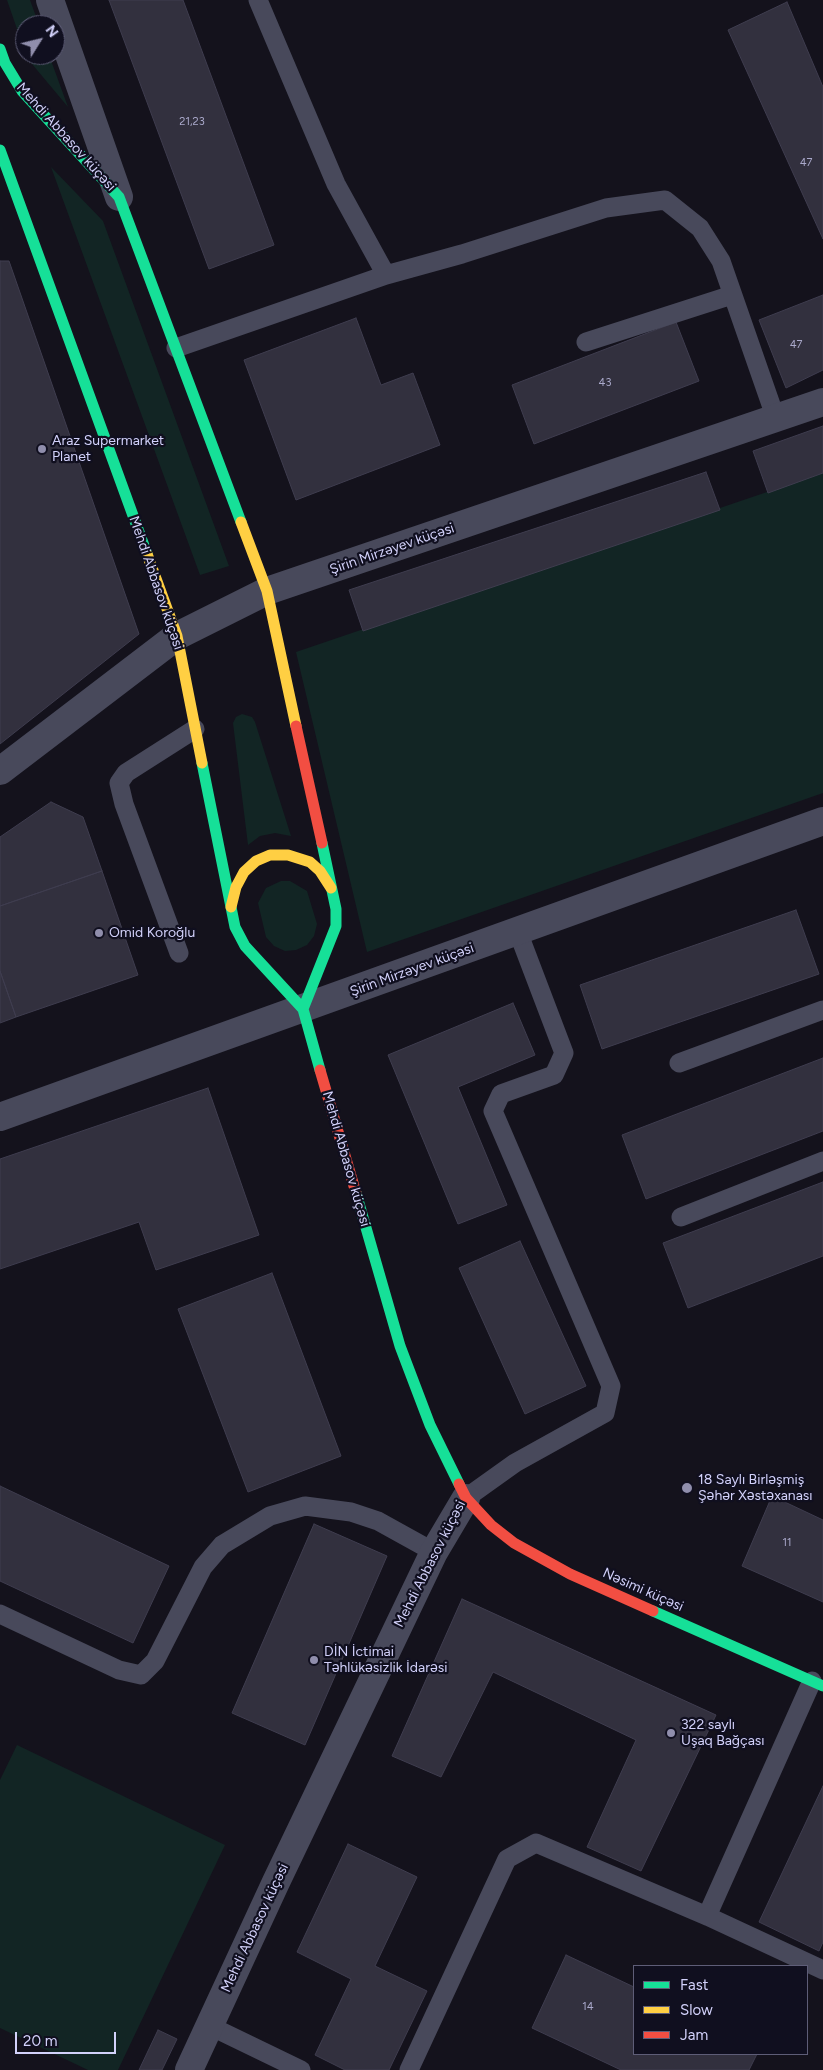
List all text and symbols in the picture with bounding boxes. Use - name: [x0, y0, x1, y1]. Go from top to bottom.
- north arrow: [15, 15, 65, 65]
- text: N: [42, 22, 62, 41]
- street label: Mehdi Abbasov küçəsi: [13, 79, 119, 195]
- house number: 21,23: [179, 115, 205, 129]
- house number: 47: [800, 156, 812, 170]
- house number: 47: [790, 338, 802, 352]
- house number: 43: [599, 376, 611, 390]
- place label: Araz Supermarket Planet: [52, 433, 164, 466]
- marker: Araz Supermarket Planet: [36, 443, 48, 455]
- street label: Mehdi Abbasov küçəsi: [125, 514, 187, 652]
- street label: Şirin Mirzəyev küçəsi: [327, 520, 457, 578]
- place label: Omid Koroğlu: [109, 925, 195, 941]
- marker: Omid Koroğlu: [93, 927, 105, 939]
- street label: Şirin Mirzəyev küçəsi: [348, 940, 476, 1000]
- street label: Mehdi Abbasov küçəsi: [319, 1089, 373, 1229]
- place label: 18 Saylı Birləşmiş Şəhər Xəstəxanası: [698, 1472, 813, 1504]
- marker: 18 Saylı Birləşmiş Şəhər Xəstəxanası: [680, 1481, 694, 1495]
- street label: Mehdi Abbasov küçəsi: [391, 1498, 469, 1630]
- house number: 11: [782, 1536, 792, 1550]
- street label: Nəsimi küçəsi: [600, 1565, 686, 1615]
- place label: DİN İctimai Təhlükəsizlik İdarəsi: [324, 1644, 447, 1676]
- marker: DİN İctimai Təhlükəsizlik İdarəsi: [308, 1654, 320, 1666]
- place label: 322 saylı Uşaq Bağçası: [681, 1717, 765, 1750]
- marker: 322 saylı Uşaq Bağçası: [665, 1727, 677, 1739]
- street label: Mehdi Abbasov küçəsi: [218, 1861, 292, 1995]
- legend: [633, 1965, 808, 2055]
- text: Fast: [680, 1976, 708, 1994]
- house number: 14: [582, 2000, 594, 2014]
- text: Slow: [680, 2001, 713, 2019]
- scale bar: [18, 2022, 119, 2054]
- text: Jam: [680, 2026, 708, 2044]
- text: 20 m: [23, 2032, 57, 2050]

